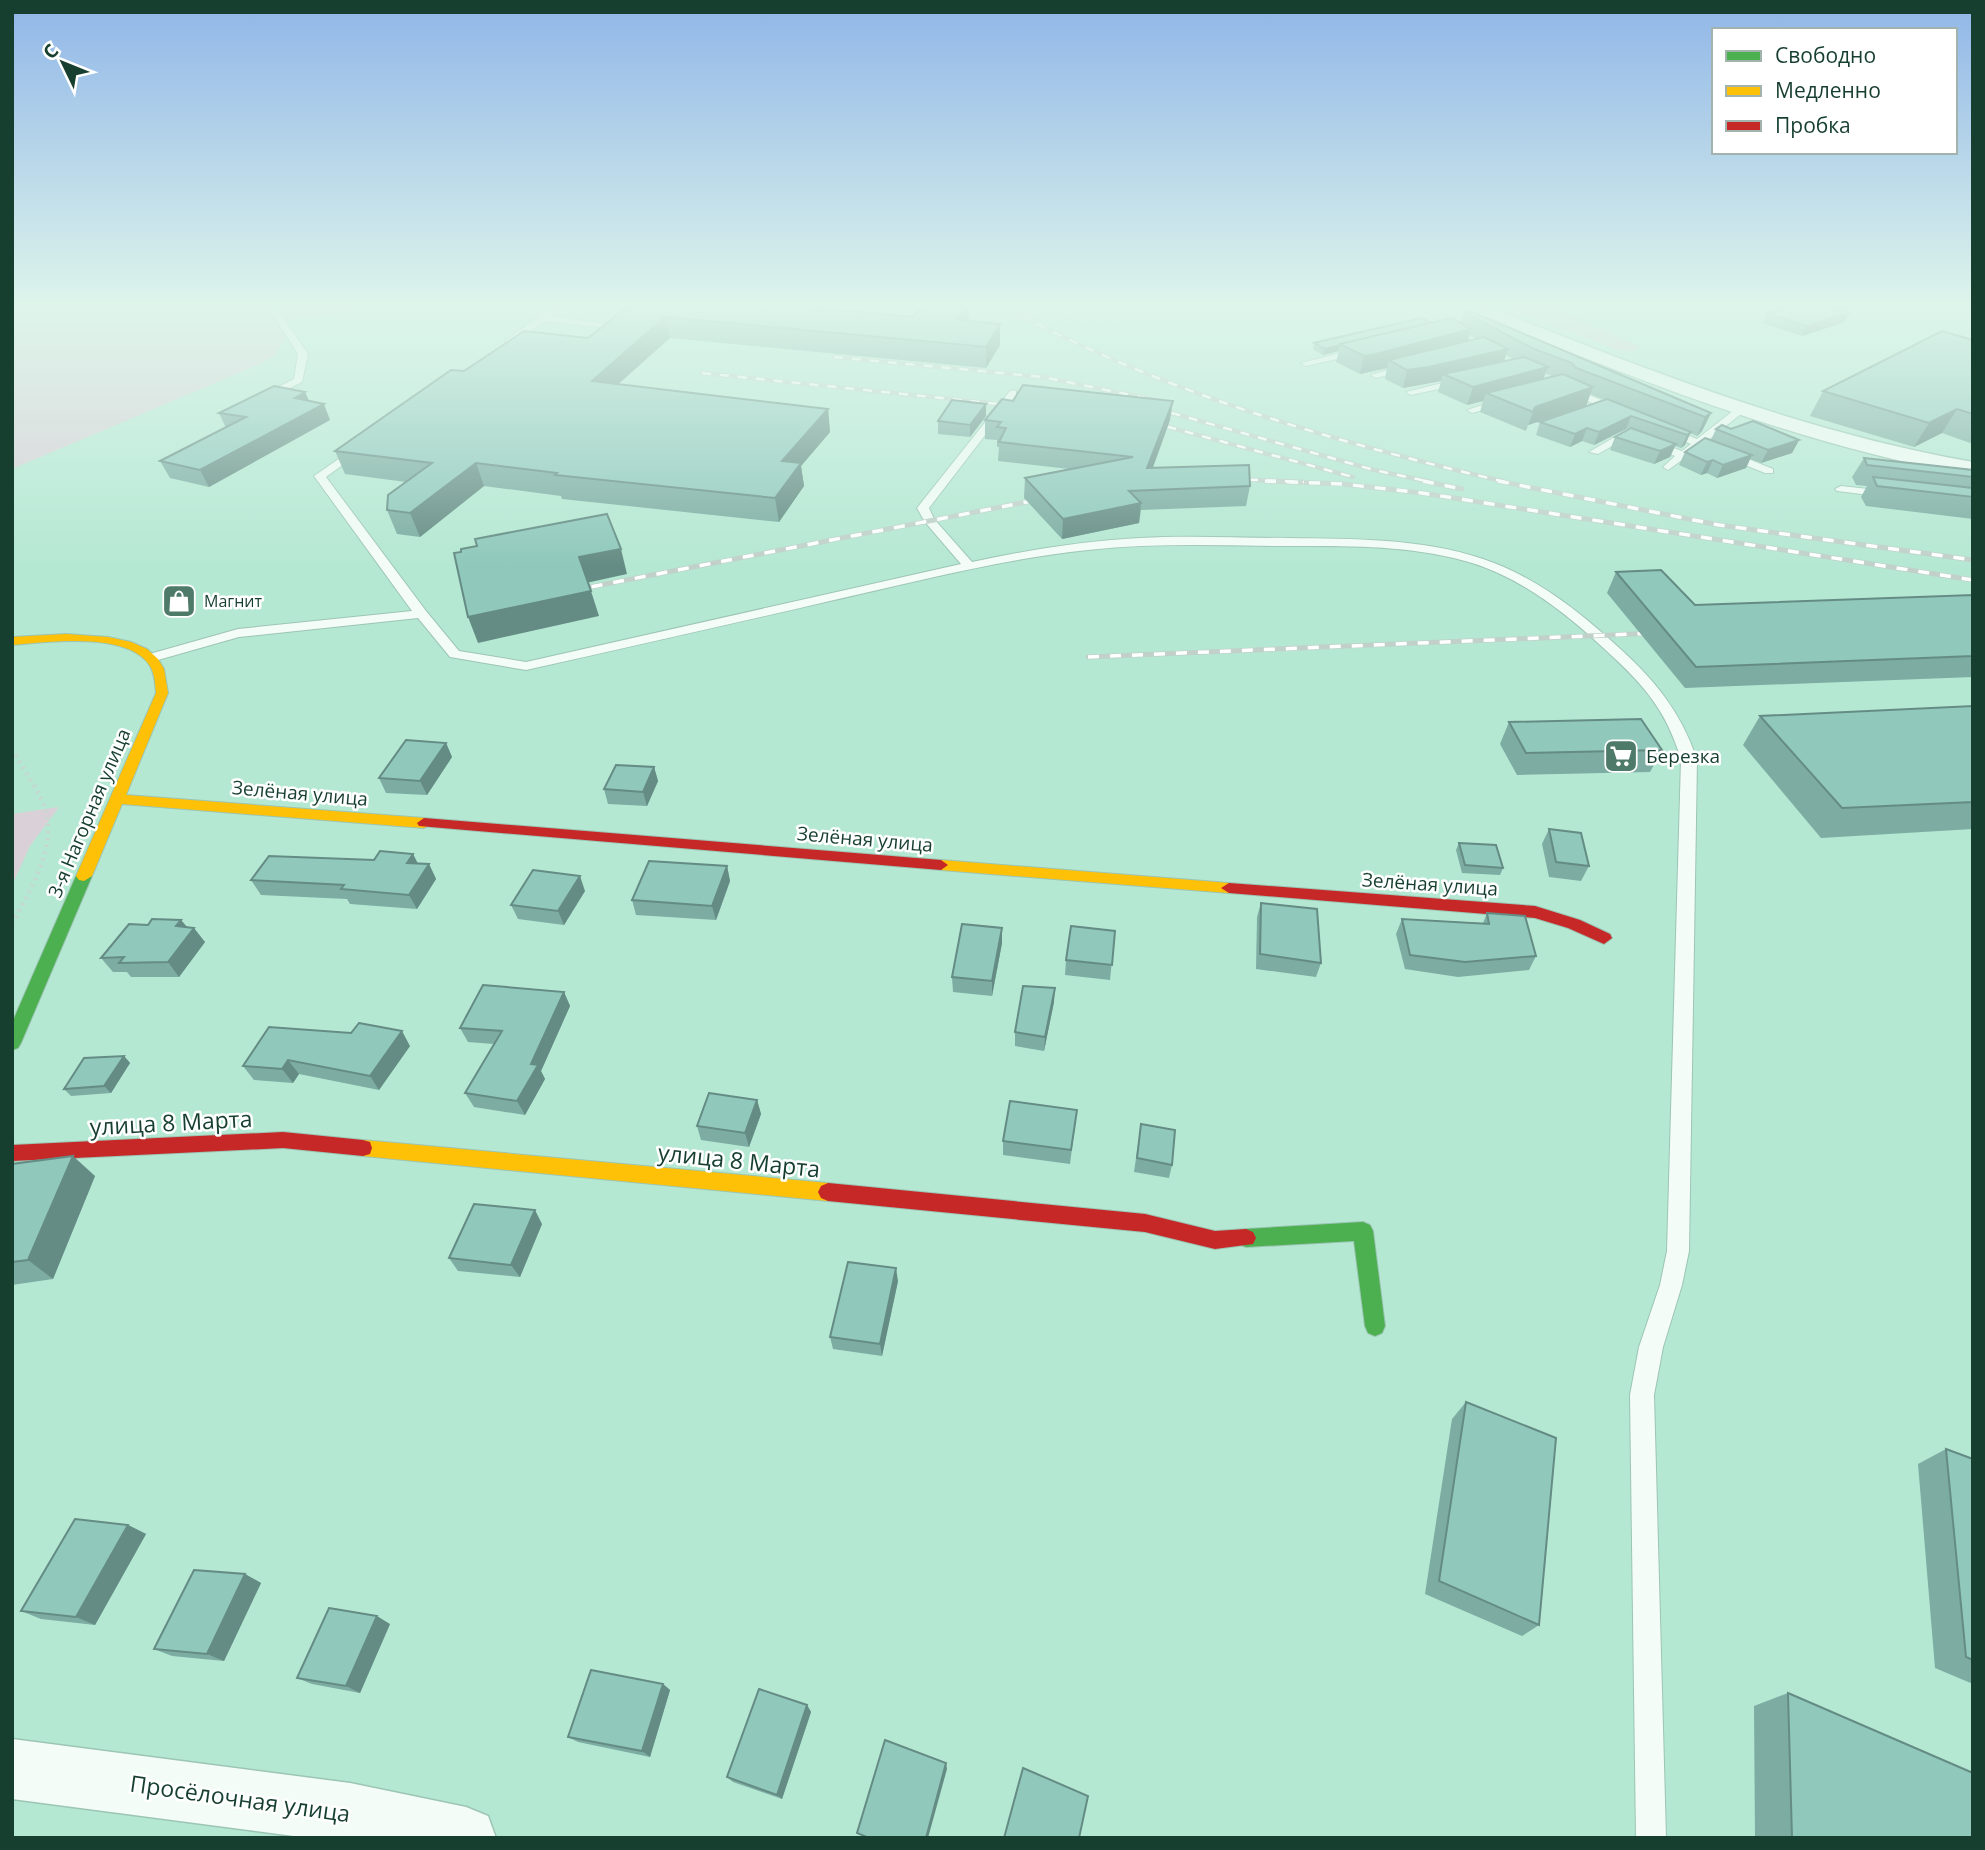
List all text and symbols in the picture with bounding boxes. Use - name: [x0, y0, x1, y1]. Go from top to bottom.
- north arrow: [28, 28, 98, 98]
- legend: [1712, 28, 1957, 154]
- text: С: [37, 38, 64, 65]
- text: Свободно: [1775, 41, 1876, 69]
- text: Медленно: [1775, 76, 1881, 104]
- text: Пробка: [1775, 111, 1851, 139]
- shop icon: Магнит: [160, 582, 198, 620]
- place label: Магнит: [204, 590, 262, 612]
- street label: 3-я Нагорная улица: [42, 725, 136, 901]
- supermarket icon: Березка: [1602, 737, 1640, 775]
- place label: Березка: [1646, 743, 1720, 769]
- street label: Зелёная улица: [231, 774, 369, 812]
- street label: Зелёная улица: [796, 820, 934, 858]
- street label: Зелёная улица: [1361, 866, 1499, 902]
- street label: улица 8 Марта: [89, 1102, 253, 1142]
- street label: улица 8 Марта: [657, 1136, 822, 1184]
- street label: Просёлочная улица: [128, 1767, 352, 1829]

